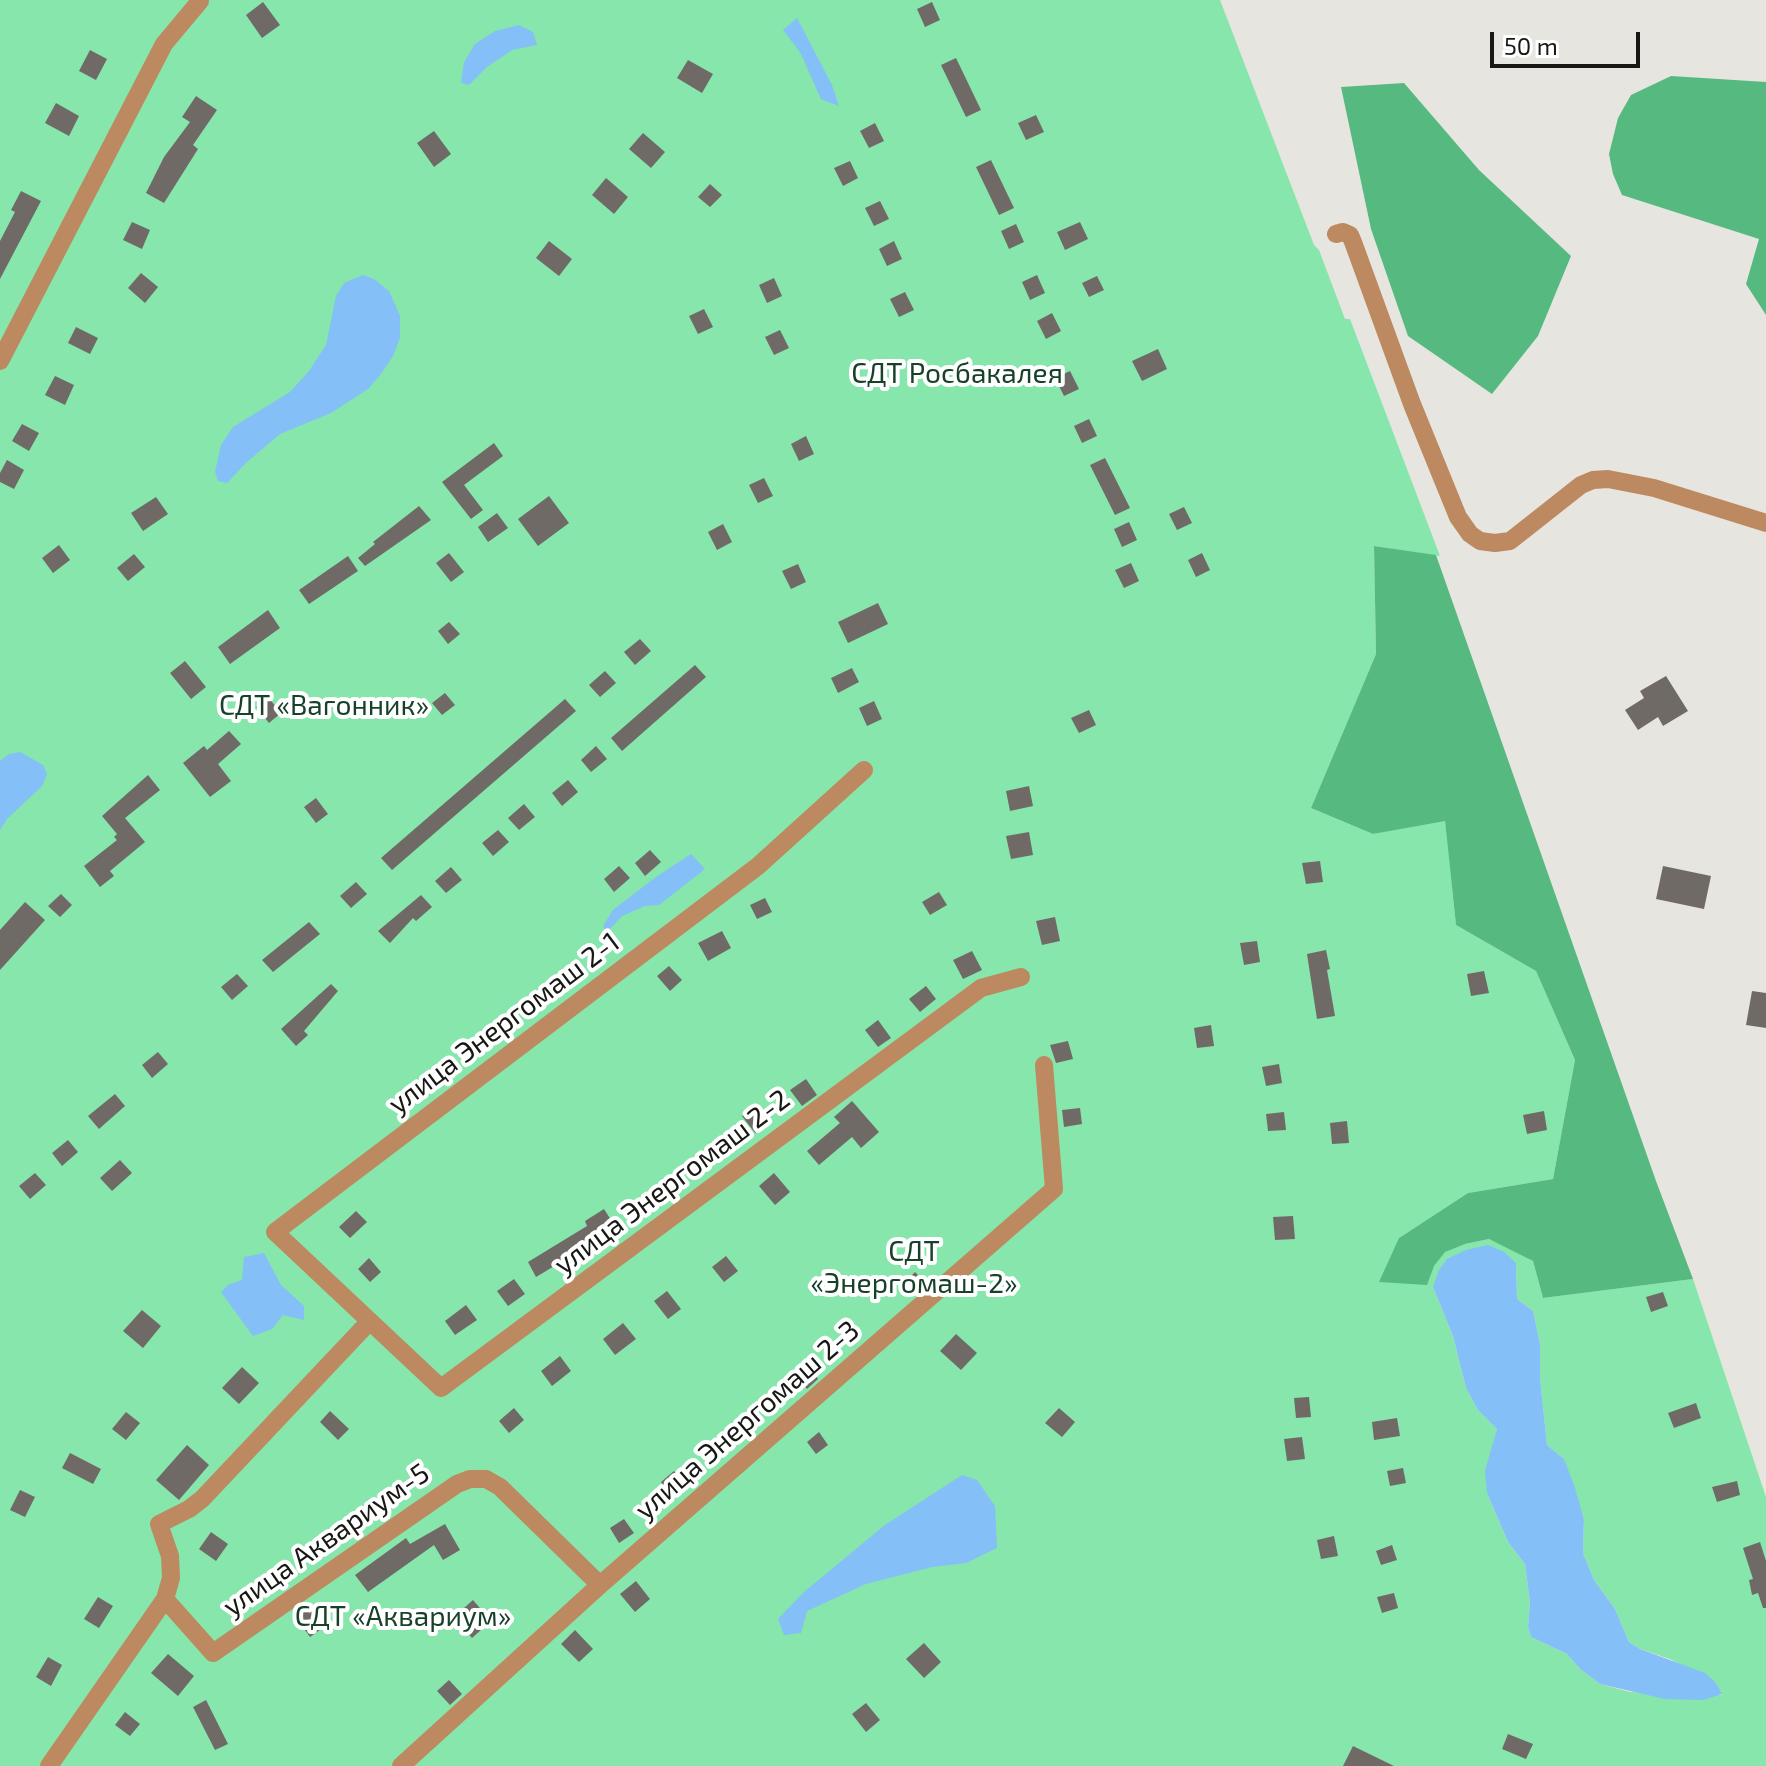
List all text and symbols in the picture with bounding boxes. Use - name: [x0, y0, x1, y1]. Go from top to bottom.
- scale bar: [1494, 16, 1644, 66]
- text: 50 m: [1504, 31, 1558, 60]
- park label: СДТ Росбакалея: [851, 357, 1063, 391]
- park label: СДТ «Вагонник»: [219, 689, 429, 723]
- street label: улица Энергомаш 2-1: [382, 925, 626, 1121]
- street label: улица Энергомаш 2-2: [548, 1082, 796, 1282]
- park label: СДТ «Энергомаш-2»: [810, 1235, 1018, 1301]
- street label: улица Энергомаш 2-3: [628, 1313, 866, 1527]
- street label: улица Аквариум-5: [216, 1456, 436, 1624]
- park label: СДТ «Аквариум»: [295, 1600, 511, 1634]

